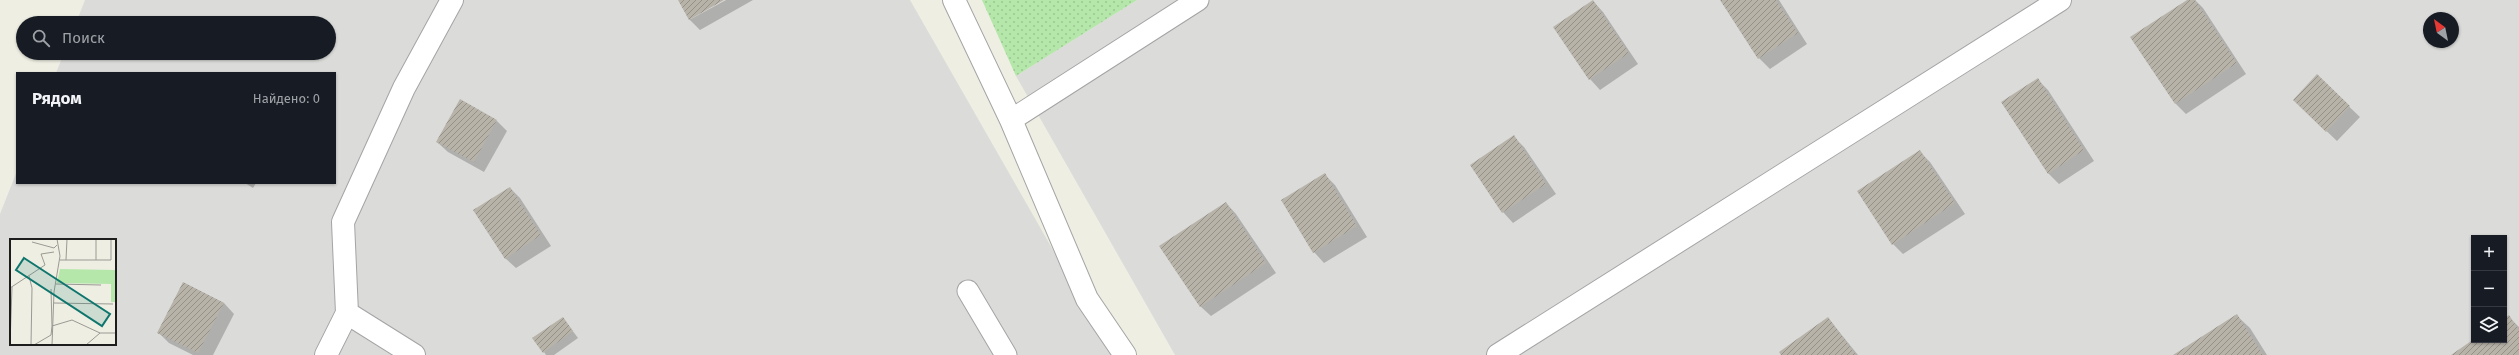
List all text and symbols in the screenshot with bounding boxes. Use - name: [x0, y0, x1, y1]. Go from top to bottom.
- north arrow: [2423, 12, 2459, 48]
- search box: [16, 16, 336, 60]
- icon: search: [30, 27, 52, 49]
- text: Поиск: [62, 29, 105, 47]
- text: Рядом: [32, 88, 82, 109]
- text: Найдено: 0: [253, 91, 320, 106]
- map controls: [2471, 235, 2507, 343]
- button: +: [2471, 235, 2507, 271]
- inset map: [10, 239, 116, 345]
- button: −: [2471, 271, 2507, 307]
- button: layers: [2471, 307, 2507, 343]

